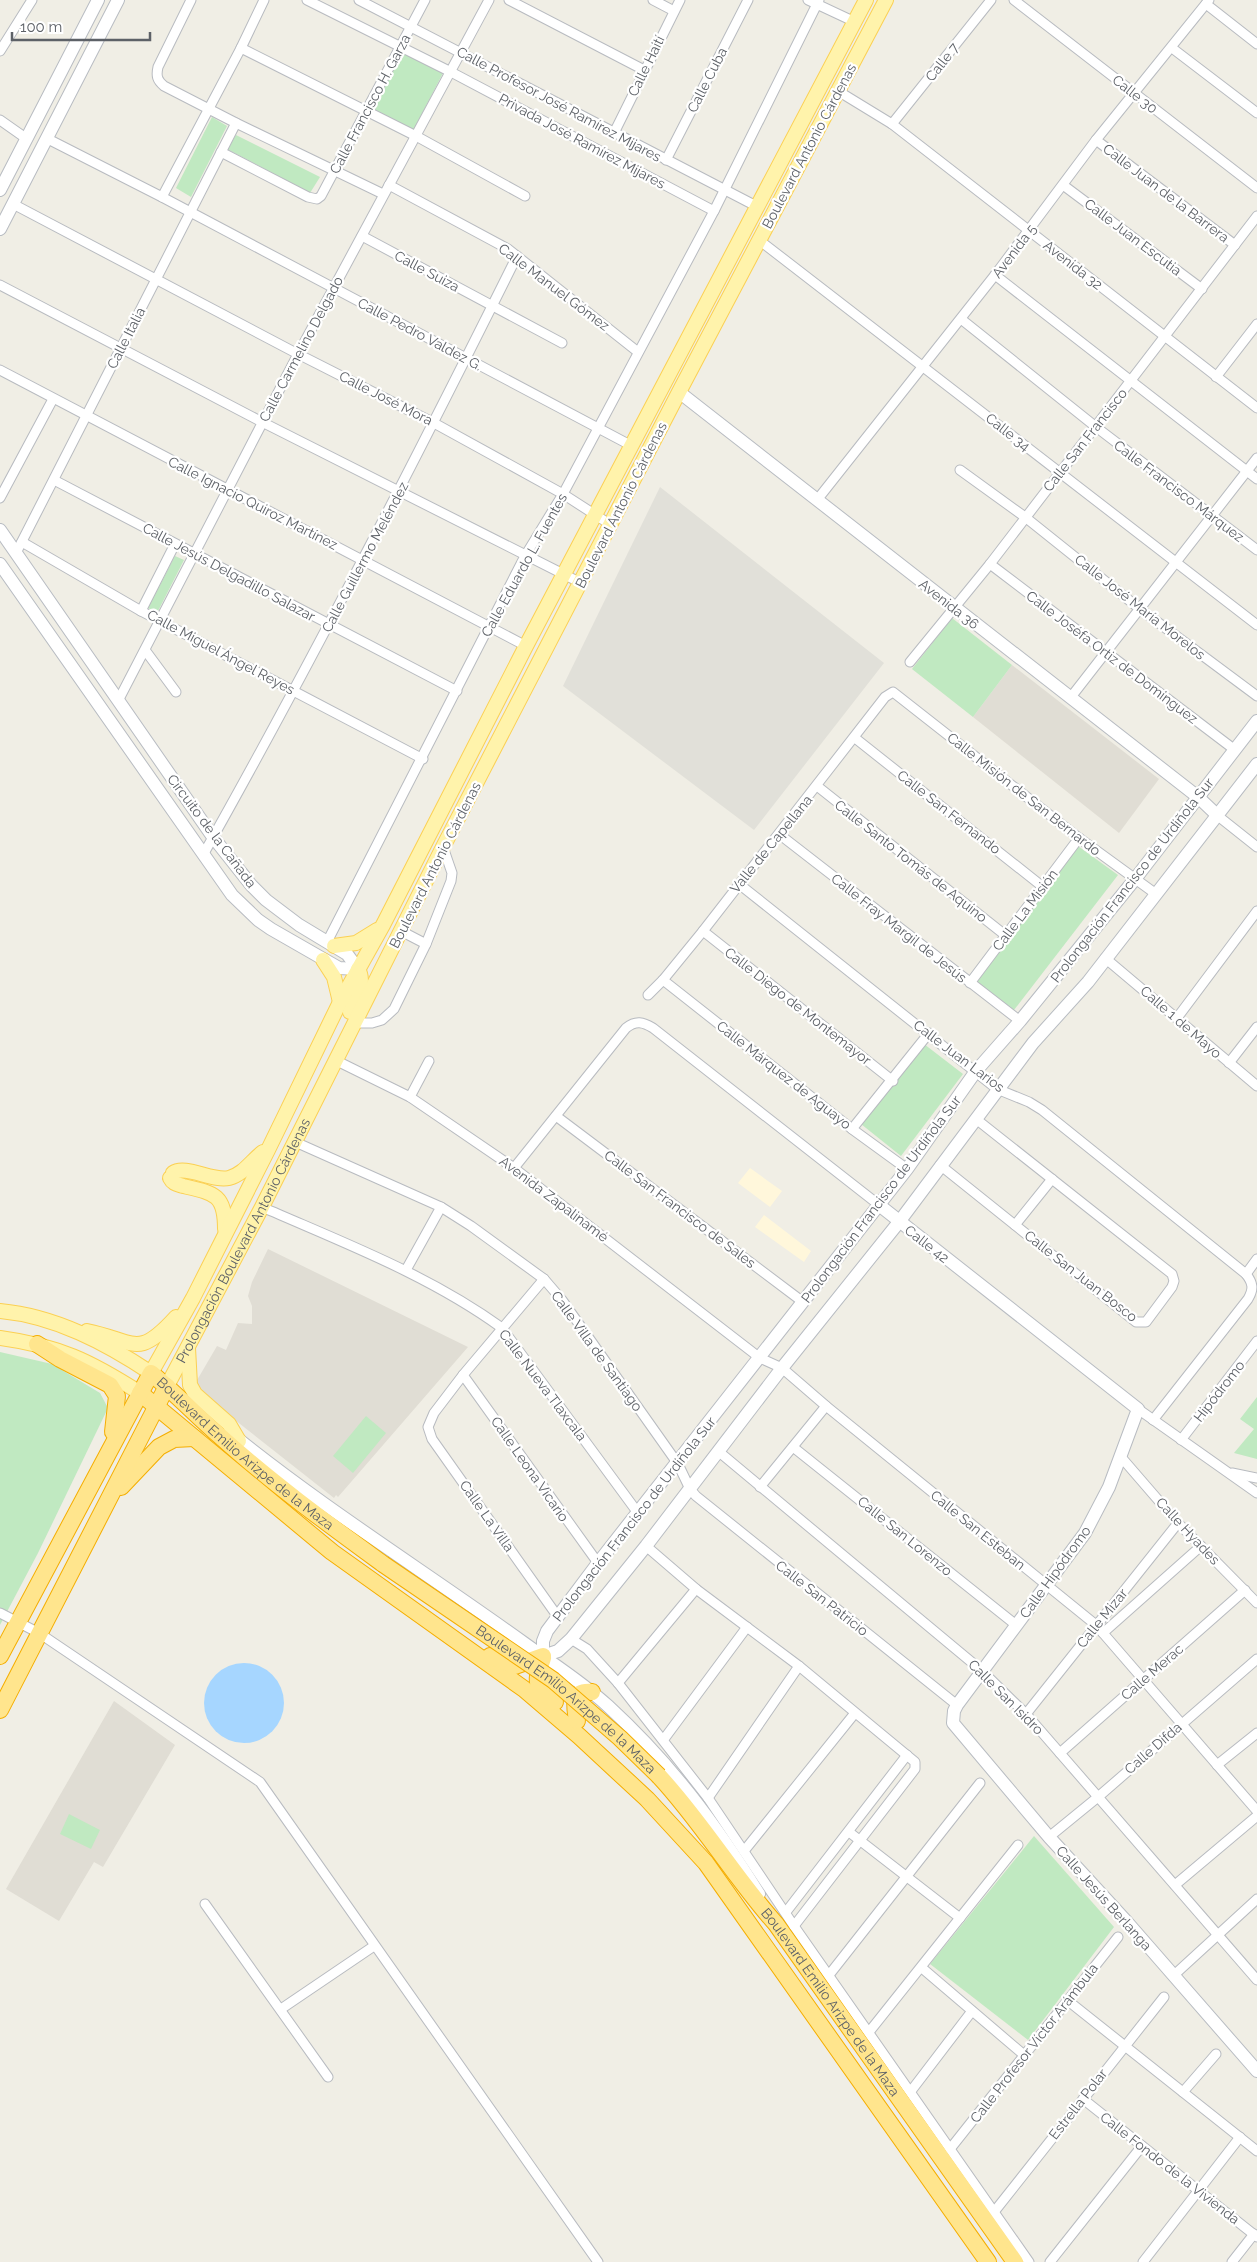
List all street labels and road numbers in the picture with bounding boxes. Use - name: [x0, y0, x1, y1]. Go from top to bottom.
- street label: Calle Francisco H. Garza: [326, 32, 414, 176]
- street label: Calle Haití: [624, 32, 668, 99]
- street label: Calle 7: [922, 39, 962, 84]
- street label: Calle Profesor José Ramírez Mijares: [454, 43, 664, 165]
- street label: Calle Cuba: [684, 45, 730, 115]
- street label: Boulevard Antonio Cárdenas: [759, 61, 859, 231]
- street label: Calle 30: [1109, 71, 1161, 117]
- street label: Privada José Ramírez Mijares: [496, 90, 668, 192]
- street label: Calle Juan de la Barrera: [1100, 140, 1232, 246]
- street label: Calle Juan Escutia: [1081, 195, 1185, 279]
- street label: Avenida 5: [989, 221, 1040, 281]
- street label: Avenida 32: [1040, 237, 1106, 293]
- street label: Calle Manuel Gómez: [496, 240, 613, 334]
- street label: Calle Suiza: [392, 247, 462, 295]
- street label: Calle Carmelino Delgado: [256, 274, 346, 424]
- street label: Calle Pedro Valdez G.: [355, 294, 485, 374]
- street label: Calle Italia: [104, 305, 148, 371]
- street label: Calle José Mora: [337, 368, 435, 428]
- street label: Calle San Francisco: [1040, 385, 1130, 495]
- street label: Calle 34: [983, 410, 1034, 454]
- street label: Boulevard Antonio Cárdenas: [572, 419, 670, 591]
- street label: Calle Francisco Márquez: [1111, 437, 1247, 545]
- street label: Calle Ignacio Quiroz Martínez: [166, 453, 340, 553]
- street label: Calle Guillermo Meléndez: [319, 479, 412, 635]
- street label: Calle Eduardo L. Fuentes: [478, 490, 570, 639]
- street label: Calle Jesús Delgadillo Salazar: [140, 520, 318, 624]
- street label: Calle José María Morelos: [1072, 551, 1209, 663]
- street label: Avenida 36: [916, 576, 982, 632]
- street label: Calle Joséfa Ortiz de Domínguez: [1023, 587, 1201, 727]
- street label: Calle Miguel Ángel Reyes: [145, 605, 298, 698]
- street label: Calle Misión de San Bernardo: [944, 729, 1104, 859]
- street label: Calle San Fernando: [894, 767, 1004, 857]
- street label: Circuito de la Cañada: [164, 771, 260, 891]
- street label: Prolongación Francisco de Urdiñola Sur: [1047, 774, 1217, 985]
- street label: Boulevard Antonio Cárdenas: [386, 779, 484, 951]
- street label: Valle de Capellana: [727, 792, 815, 896]
- street label: Calle Santo Tomás de Aquino: [832, 797, 990, 925]
- street label: Calle La Misión: [989, 866, 1061, 954]
- street label: Calle Fray Margil de Jesús: [828, 870, 970, 986]
- street label: Calle Diego de Montemayor: [722, 944, 874, 1068]
- street label: Calle 1 de Mayo: [1137, 983, 1225, 1061]
- street label: Calle Juan Larios: [910, 1017, 1008, 1095]
- street label: Calle Márquez de Aguayo: [714, 1018, 854, 1132]
- street label: Prolongación Francisco de Urdiñola Sur: [798, 1092, 964, 1306]
- street label: Prolongación Boulevard Antonio Cárdenas: [173, 1115, 313, 1366]
- street label: Calle San Francisco de Sales: [601, 1147, 759, 1271]
- street label: Avenida Zapalinamé: [496, 1153, 612, 1245]
- street label: Calle 42: [902, 1222, 952, 1266]
- street label: Calle San Juan Bosco: [1021, 1227, 1141, 1325]
- street label: Calle Villa de Santiago: [548, 1288, 646, 1414]
- street label: Calle Nueva Tlaxcala: [496, 1326, 590, 1444]
- street label: Hipódromo: [1190, 1357, 1248, 1425]
- street label: Boulevard Emilio Arizpe de la Maza: [154, 1374, 337, 1533]
- street label: Prolongación Francisco de Urdiñola Sur: [549, 1413, 719, 1624]
- street label: Calle Leona Vicario: [488, 1414, 572, 1524]
- street label: Calle La Villa: [457, 1477, 517, 1555]
- street label: Calle San Esteban: [928, 1487, 1028, 1573]
- street label: Calle San Lorenzo: [855, 1493, 955, 1579]
- street label: Calle Hyades: [1153, 1494, 1223, 1568]
- street label: Calle Hipódromo: [1016, 1523, 1094, 1621]
- street label: Calle San Patricio: [773, 1557, 871, 1639]
- street label: Calle Mizar: [1073, 1585, 1131, 1651]
- street label: Boulevard Emilio Arizpe de la Maza: [473, 1622, 659, 1777]
- street label: Calle Merac: [1118, 1640, 1187, 1703]
- street label: Calle San Isidro: [965, 1656, 1047, 1738]
- street label: Calle Difda: [1121, 1719, 1185, 1777]
- street label: Calle Jesús Berlanga: [1053, 1843, 1155, 1953]
- street label: Boulevard Emilio Arizpe de la Maza: [758, 1905, 903, 2099]
- street label: Calle Profesor Víctor Arámbula: [967, 1960, 1101, 2126]
- street label: Estrella Polar: [1046, 2066, 1110, 2142]
- street label: Calle Fondo de la Vivienda: [1097, 2109, 1243, 2227]

